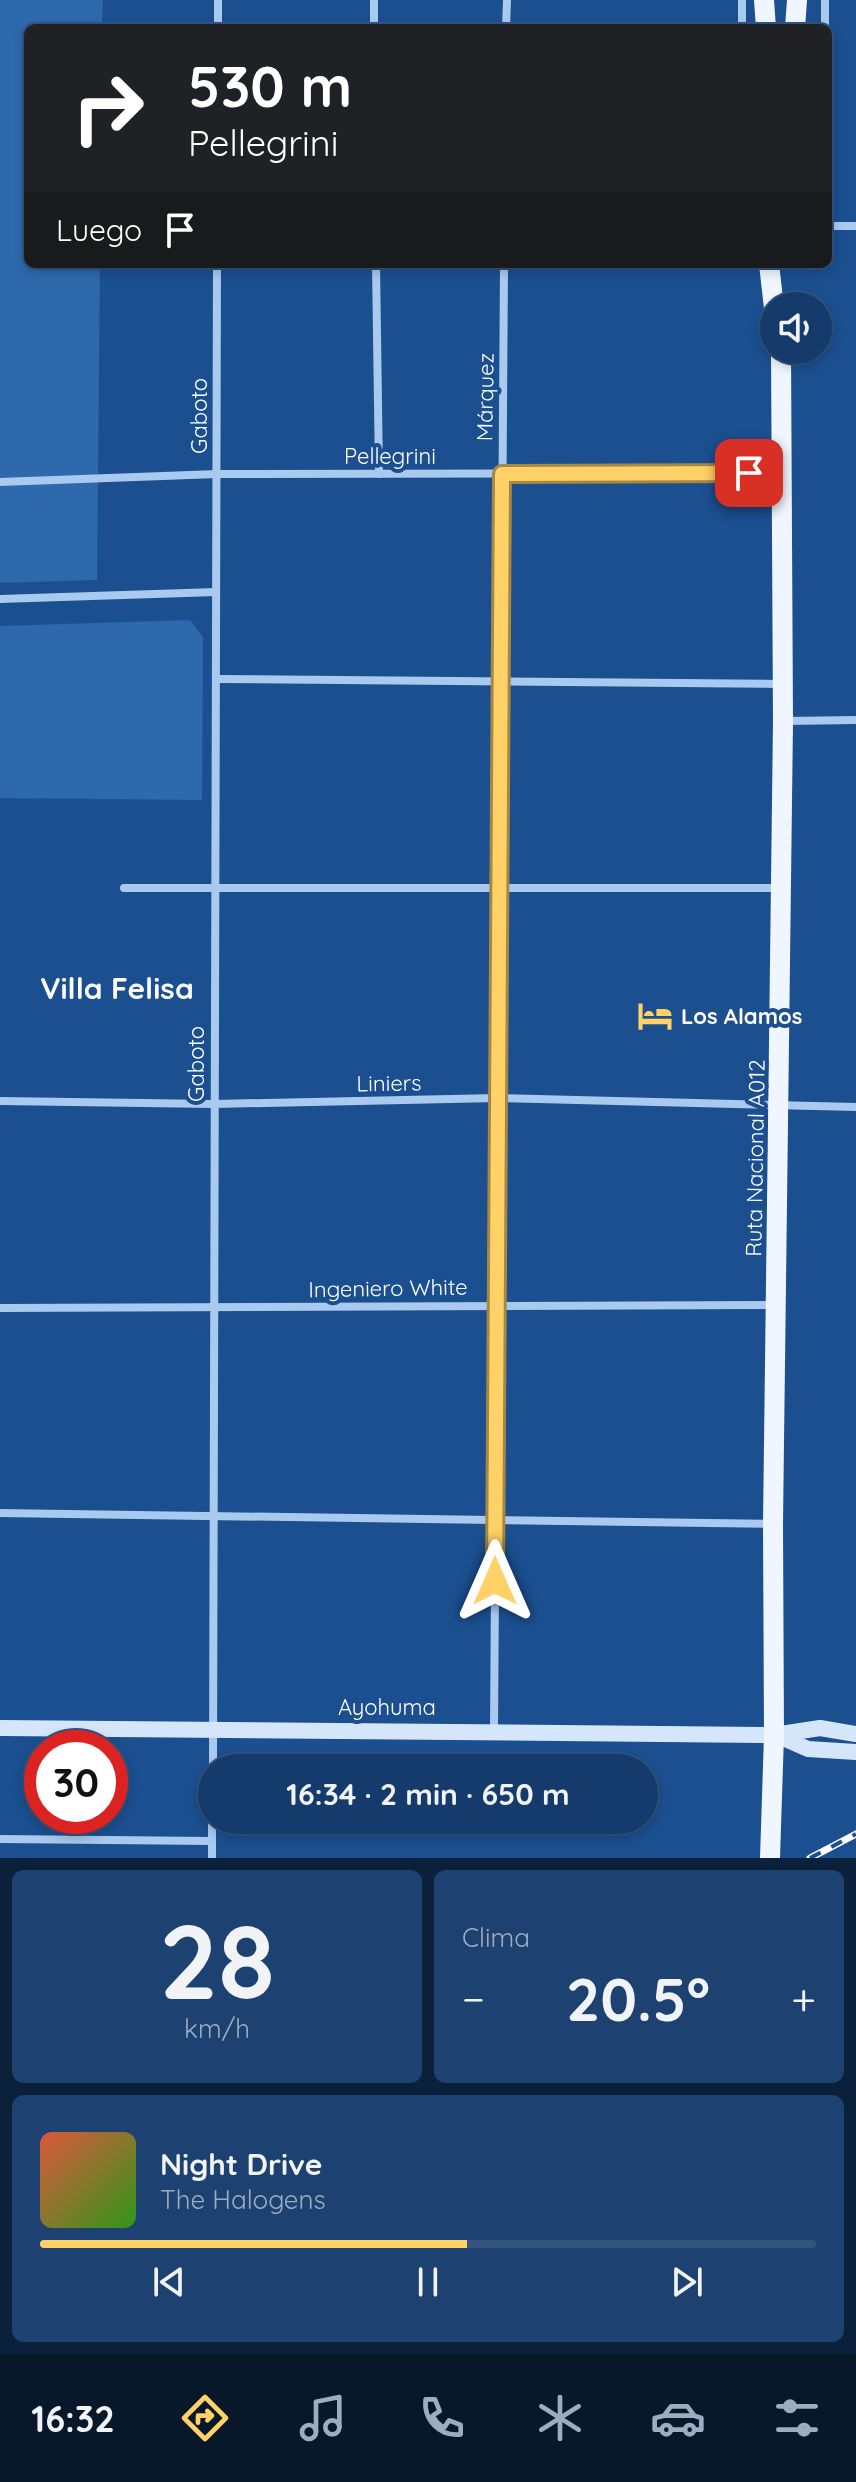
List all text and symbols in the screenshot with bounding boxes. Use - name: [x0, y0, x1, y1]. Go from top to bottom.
- text: 530 m: [188, 51, 352, 121]
- icon: right: [56, 56, 160, 160]
- text: Pellegrini: [188, 120, 338, 165]
- icon: arrive: [158, 208, 202, 252]
- text: Luego: [56, 211, 142, 249]
- map controls: [760, 292, 832, 364]
- button: sound: [760, 292, 832, 364]
- street label: Márquez: [470, 353, 500, 441]
- street label: Gaboto: [185, 378, 213, 454]
- pin: [715, 439, 783, 507]
- street label: Pellegrini: [344, 442, 436, 470]
- icon: arrive: [727, 451, 771, 495]
- district label: Villa Felisa: [40, 969, 194, 1007]
- hotel icon: Los Alamos: [636, 997, 674, 1035]
- place label: Los Alamos: [681, 1002, 802, 1030]
- street label: Gaboto: [182, 1026, 210, 1102]
- street label: Ruta Nacional A012: [739, 1059, 771, 1257]
- street label: Liniers: [356, 1068, 422, 1098]
- street label: Ingeniero White: [308, 1273, 468, 1303]
- position arrow: [453, 1539, 537, 1623]
- street label: Ayohuma: [338, 1693, 436, 1721]
- speed limit sign: 30: [24, 1730, 128, 1834]
- text: 16:34 · 2 min · 650 m: [286, 1775, 570, 1813]
- text: 28: [159, 1895, 275, 2025]
- text: Clima: [462, 1921, 530, 1954]
- text: 20.5°: [566, 1961, 710, 2036]
- text: −: [462, 1971, 485, 2026]
- text: +: [791, 1971, 816, 2026]
- text: km/h: [184, 2012, 250, 2045]
- text: Night Drive: [160, 2145, 322, 2183]
- text: The Halogens: [160, 2183, 326, 2216]
- icon: previous: [147, 2260, 191, 2304]
- icon: pause: [406, 2260, 450, 2304]
- icon: next: [665, 2260, 709, 2304]
- icon: directions: [177, 2390, 233, 2446]
- icon: music: [295, 2390, 351, 2446]
- icon: phone: [414, 2390, 470, 2446]
- icon: climate: [532, 2390, 588, 2446]
- icon: car: [650, 2390, 706, 2446]
- icon: filters: [769, 2390, 825, 2446]
- text: 16:32: [31, 2396, 115, 2441]

